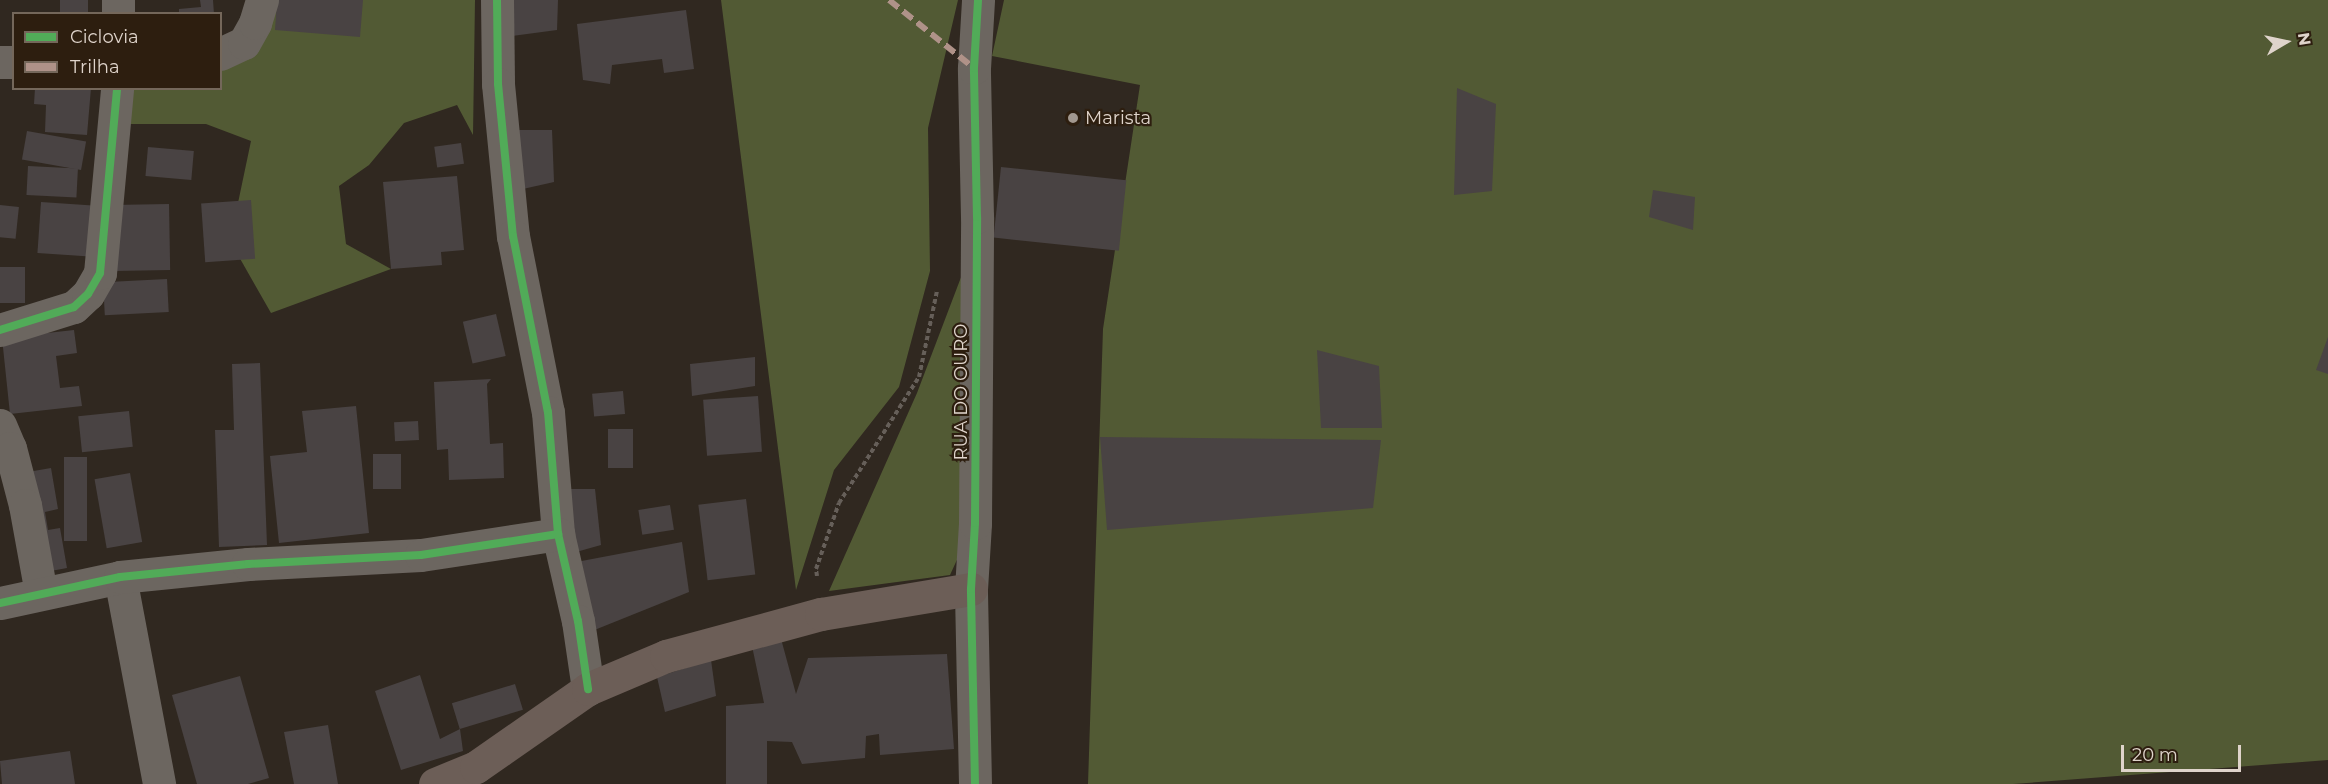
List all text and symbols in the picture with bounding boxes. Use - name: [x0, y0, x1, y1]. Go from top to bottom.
- legend: [12, 12, 222, 90]
- north arrow: [2256, 12, 2316, 72]
- text: Ciclovia: [70, 26, 139, 48]
- text: N: [2294, 31, 2315, 47]
- text: Trilha: [70, 56, 120, 78]
- place label: Marista: [1085, 107, 1151, 129]
- marker: Marista: [1066, 111, 1080, 125]
- street label: RUA DO OURO: [950, 324, 972, 460]
- scale bar: [2124, 733, 2244, 771]
- text: 20 m: [2132, 744, 2178, 766]

